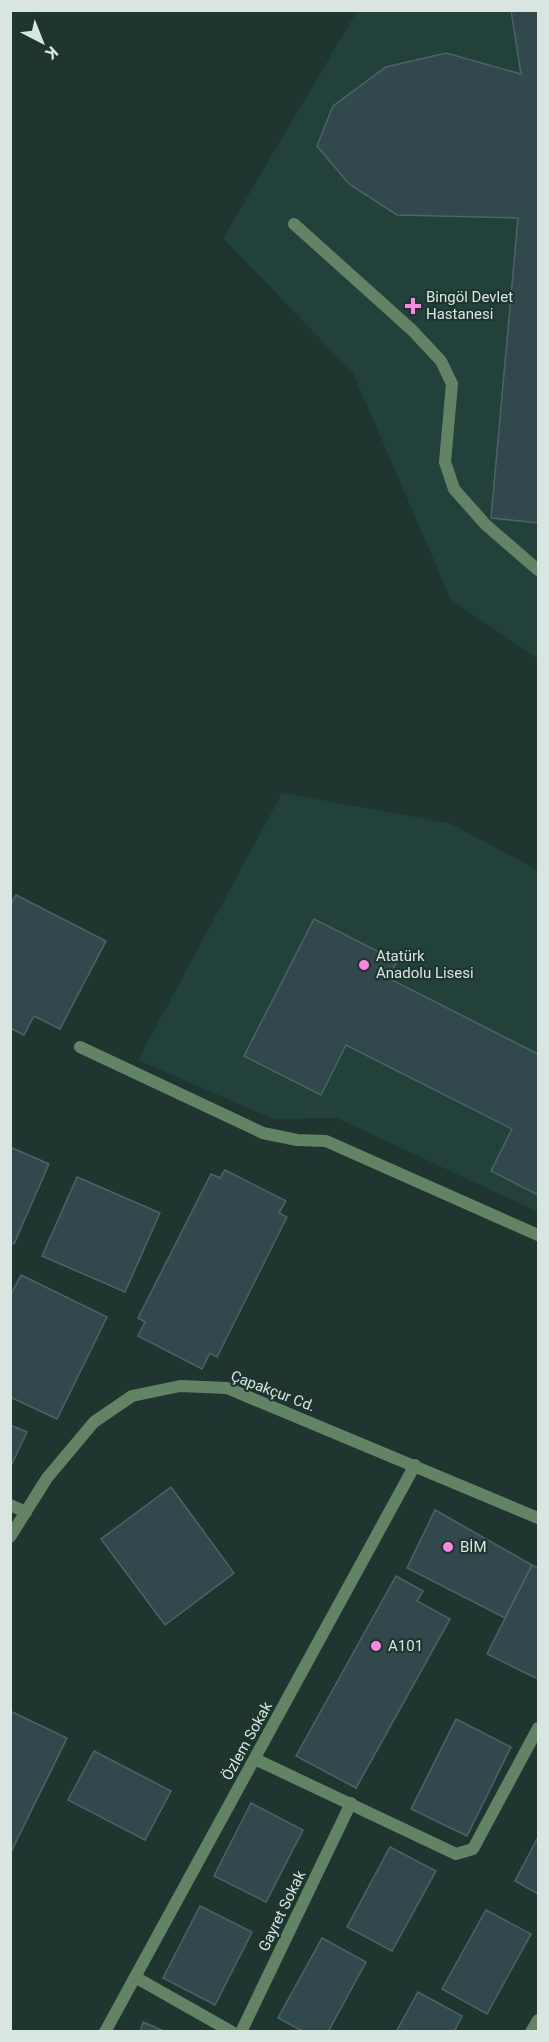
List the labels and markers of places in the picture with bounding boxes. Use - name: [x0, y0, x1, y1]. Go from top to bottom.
- place label: Bingöl Devlet Hastanesi: [426, 288, 513, 323]
- marker: Bingöl Devlet Hastanesi: [404, 297, 422, 315]
- place label: Atatürk Anadolu Lisesi: [376, 947, 474, 982]
- marker: Atatürk Anadolu Lisesi: [357, 958, 371, 972]
- place label: BİM: [460, 1538, 487, 1556]
- marker: BİM: [441, 1540, 455, 1554]
- place label: A101: [388, 1637, 423, 1655]
- marker: A101: [369, 1639, 383, 1653]

